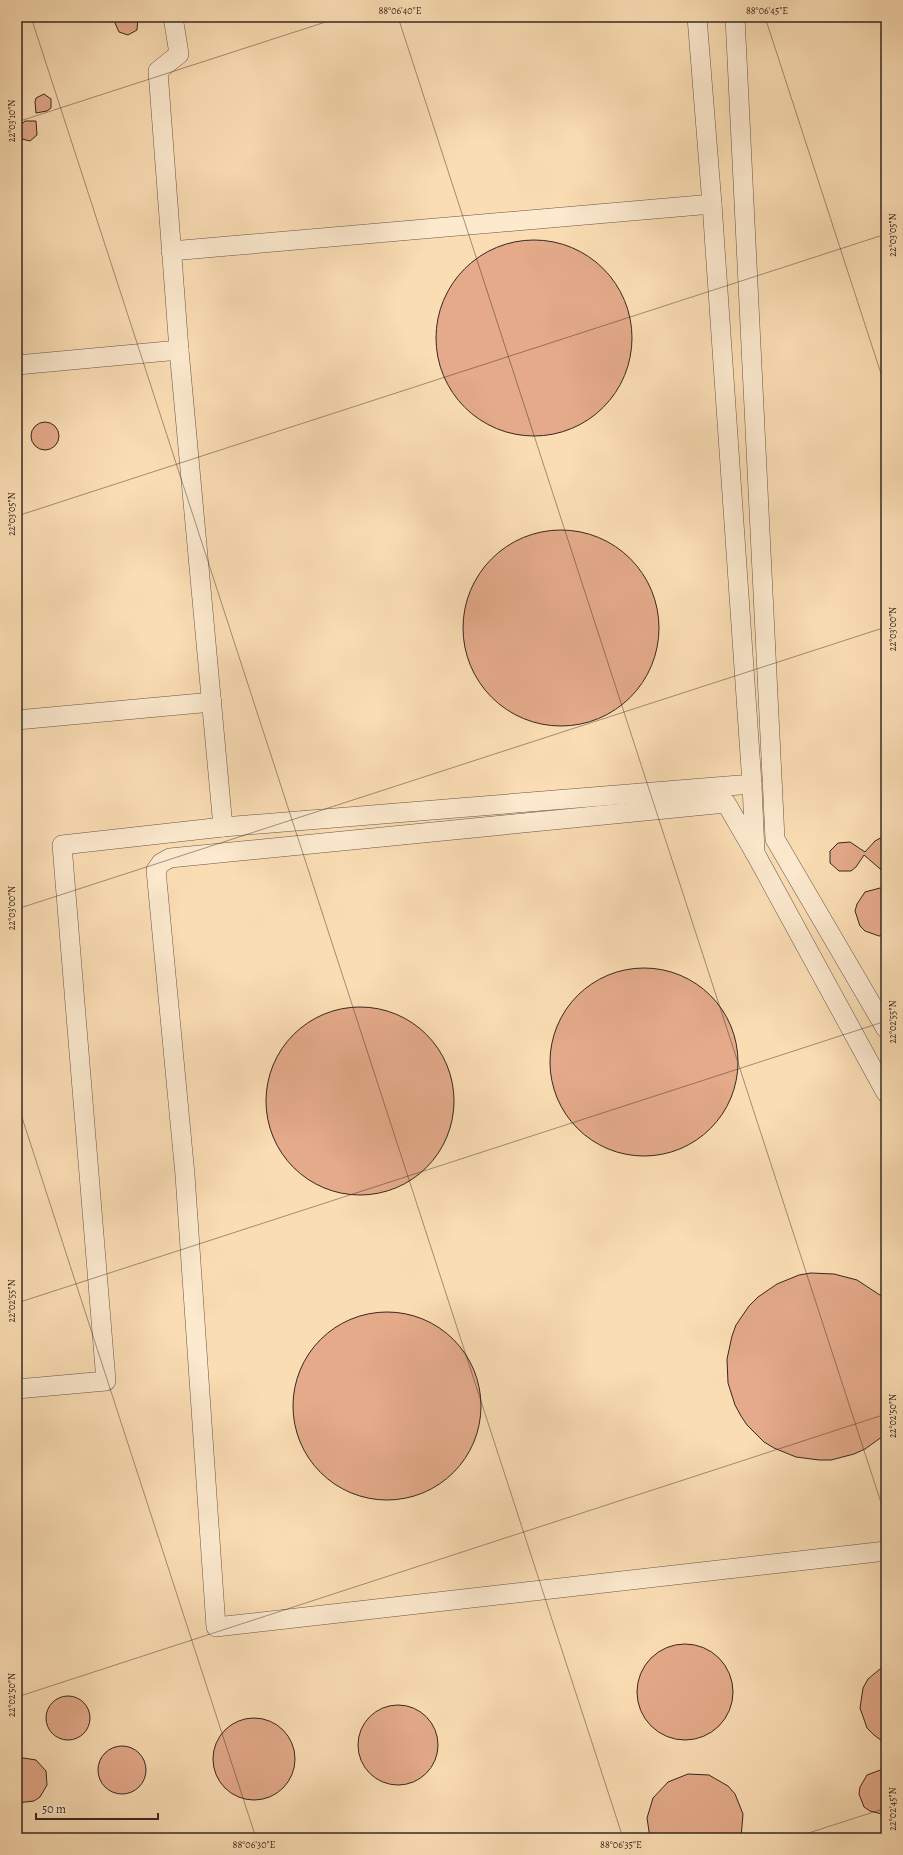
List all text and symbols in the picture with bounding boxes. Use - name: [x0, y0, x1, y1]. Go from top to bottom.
- text: 88°06'40"E: [378, 4, 422, 17]
- text: 88°06'45"E: [746, 4, 788, 17]
- text: 22°03'10"N: [5, 100, 18, 142]
- text: 22°03'05"N: [886, 213, 899, 257]
- text: 22°03'05"N: [5, 492, 18, 536]
- text: 22°03'00"N: [886, 607, 899, 651]
- text: 22°03'00"N: [5, 886, 18, 930]
- text: 22°02'55"N: [886, 1000, 899, 1044]
- text: 22°02'55"N: [5, 1279, 18, 1323]
- text: 22°02'50"N: [886, 1394, 899, 1438]
- text: 22°02'50"N: [5, 1673, 18, 1717]
- text: 22°02'45"N: [886, 1787, 899, 1831]
- scale bar: [36, 1795, 158, 1821]
- text: 50 m: [42, 1801, 66, 1817]
- text: 88°06'30"E: [233, 1838, 275, 1851]
- text: 88°06'35"E: [600, 1838, 642, 1851]

